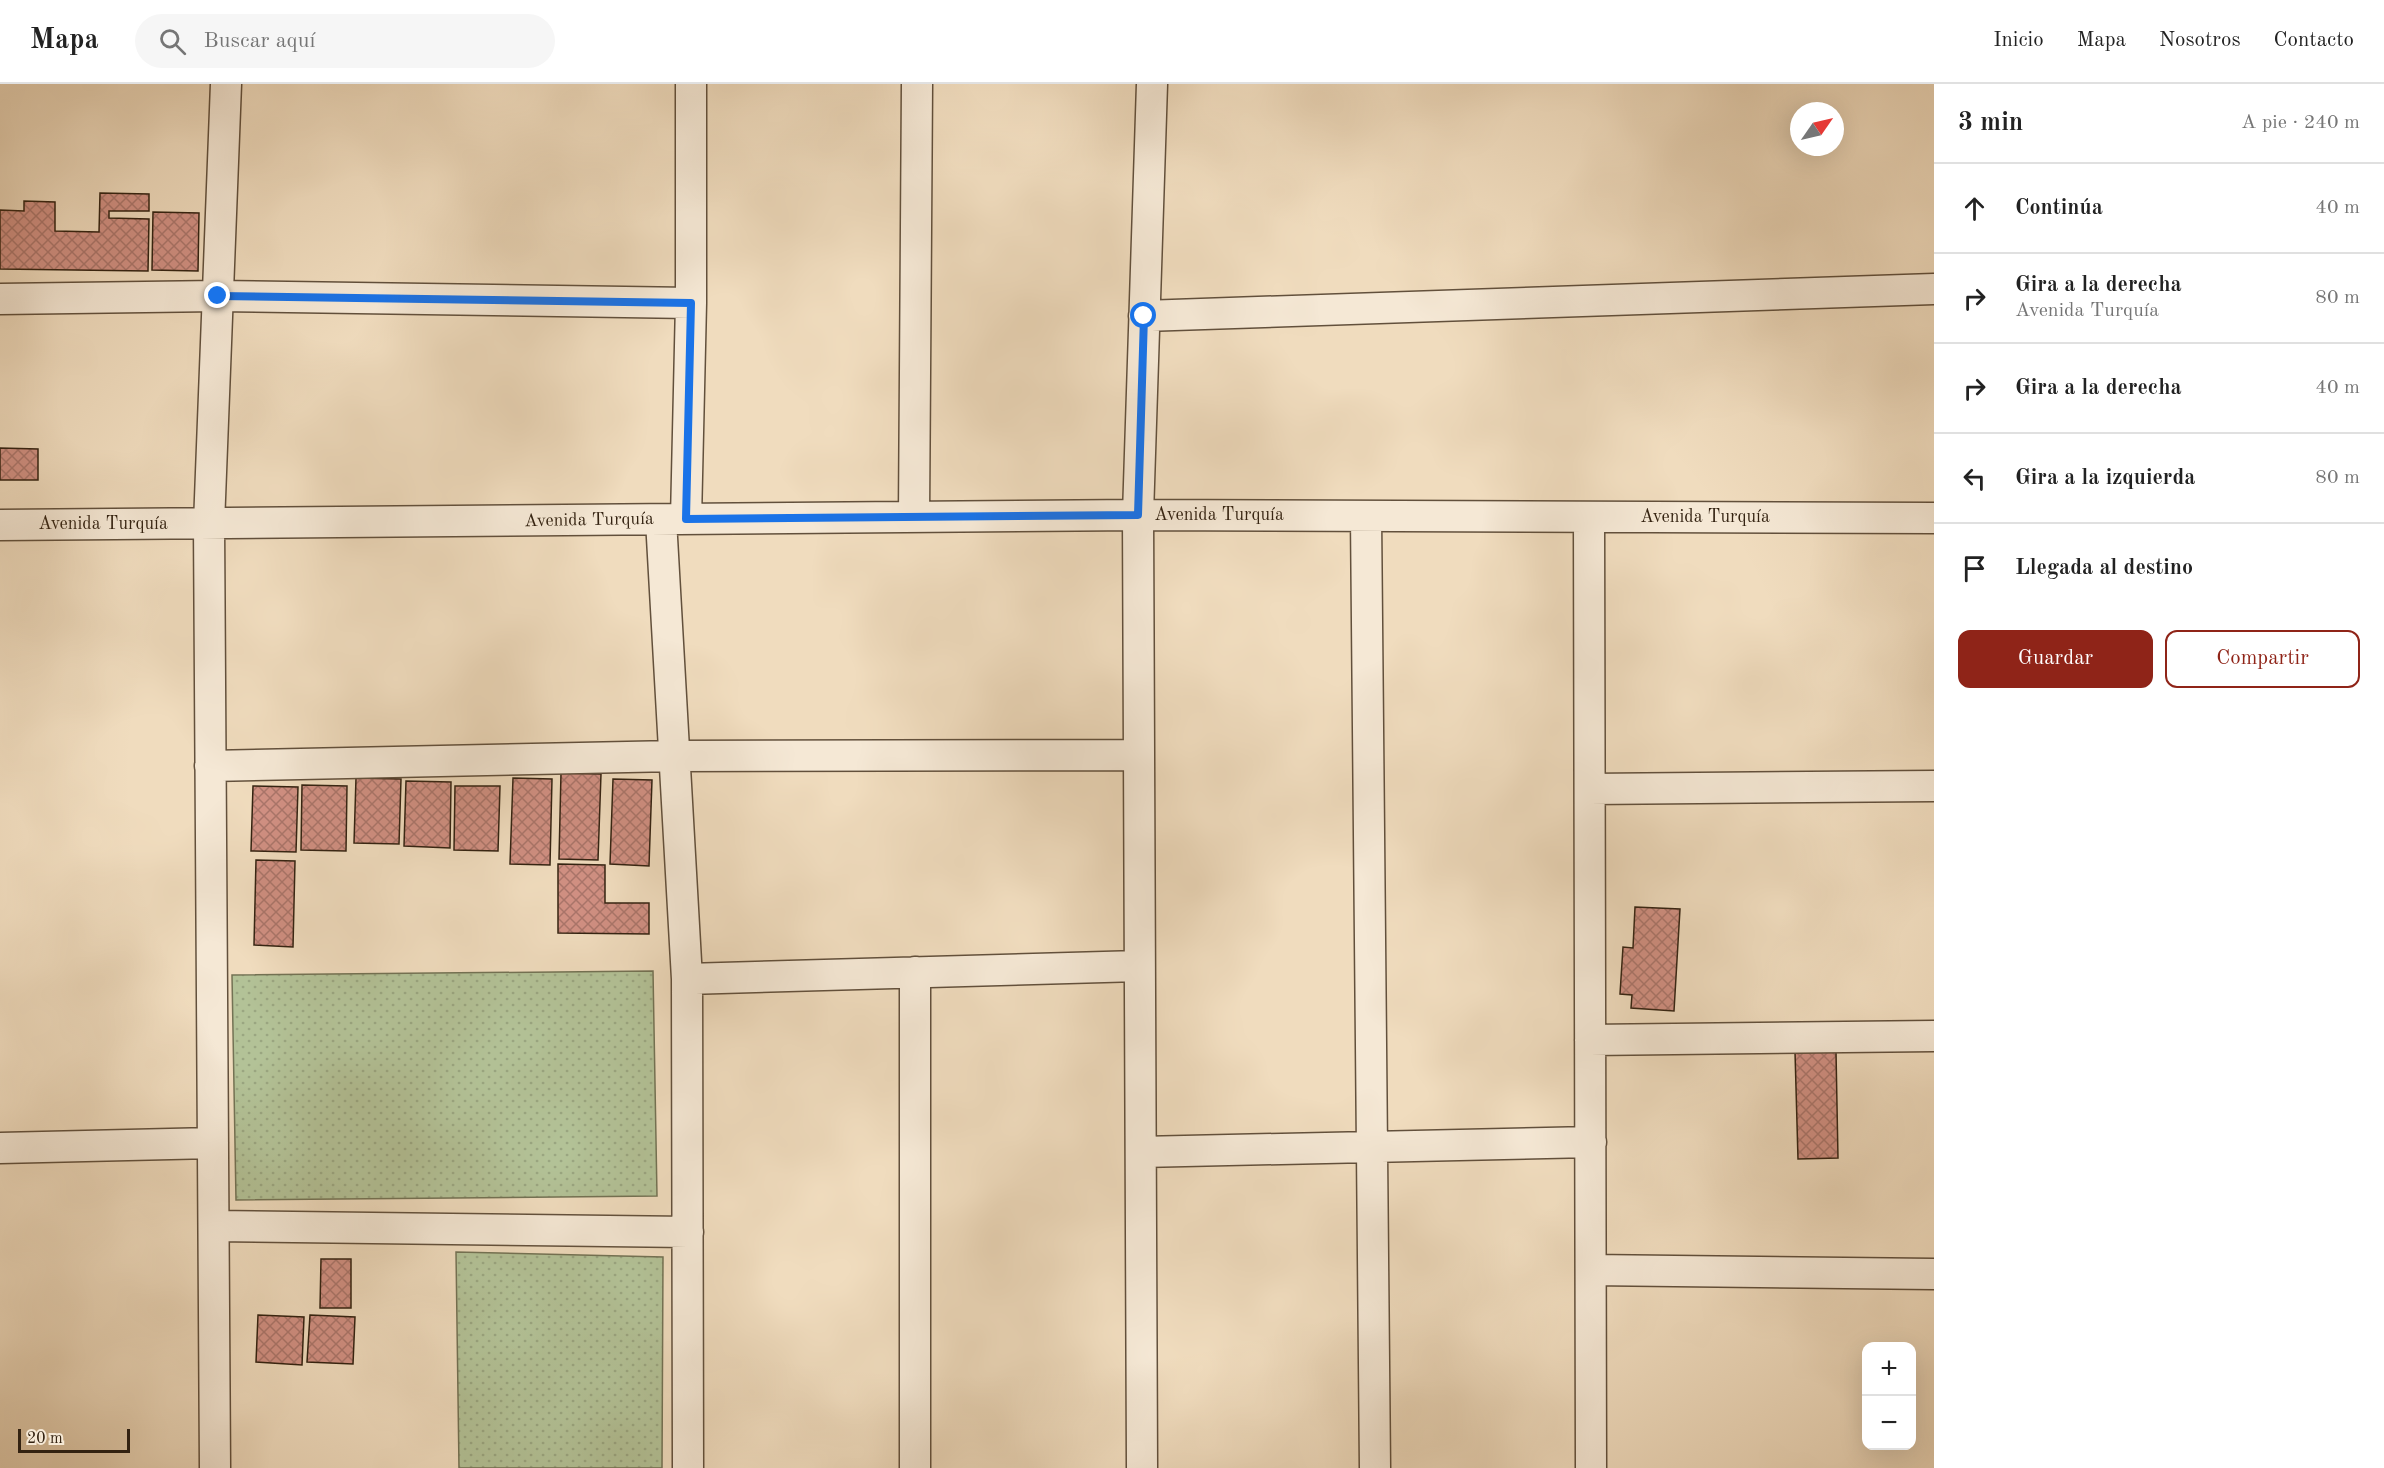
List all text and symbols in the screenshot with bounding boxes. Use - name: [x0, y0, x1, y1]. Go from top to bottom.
- search box: [135, 14, 555, 68]
- icon: search: [156, 25, 189, 58]
- text: Mapa: [30, 27, 99, 55]
- text: Buscar aquí: [204, 30, 315, 52]
- text: Inicio: [1993, 30, 2044, 51]
- text: Mapa: [2077, 30, 2126, 51]
- text: Nosotros: [2159, 30, 2241, 51]
- text: Contacto: [2274, 30, 2354, 51]
- north arrow: [1790, 102, 1844, 156]
- text: 3 min: [1958, 110, 2023, 136]
- text: A pie · 240 m: [2241, 113, 2360, 133]
- icon: ahead: [1958, 192, 1991, 225]
- text: Continúa: [2015, 197, 2103, 219]
- text: 40 m: [2315, 198, 2360, 218]
- text: Gira a la derecha: [2015, 274, 2182, 296]
- route end: [204, 282, 230, 308]
- icon: right: [1958, 282, 1991, 315]
- text: 80 m: [2315, 288, 2360, 308]
- text: Avenida Turquía: [2015, 301, 2159, 321]
- route start: [1130, 302, 1156, 328]
- icon: right: [1958, 372, 1991, 405]
- text: Gira a la derecha: [2015, 377, 2182, 399]
- text: 40 m: [2315, 378, 2360, 398]
- icon: left: [1958, 462, 1991, 495]
- text: Gira a la izquierda: [2015, 467, 2195, 489]
- text: 80 m: [2315, 468, 2360, 488]
- street label: Avenida Turquía: [1154, 506, 1284, 524]
- street label: Avenida Turquía: [1640, 508, 1770, 526]
- street label: Avenida Turquía: [524, 510, 654, 530]
- street label: Avenida Turquía: [38, 515, 168, 533]
- icon: arrive: [1958, 552, 1991, 585]
- text: Llegada al destino: [2015, 557, 2193, 579]
- button: Guardar: [1958, 630, 2153, 688]
- button: Compartir: [2165, 630, 2360, 688]
- map controls: [1862, 1342, 1916, 1450]
- button: +: [1862, 1342, 1916, 1396]
- button: −: [1862, 1396, 1916, 1450]
- scale bar: [18, 1426, 130, 1454]
- text: 20 m: [27, 1431, 63, 1447]

